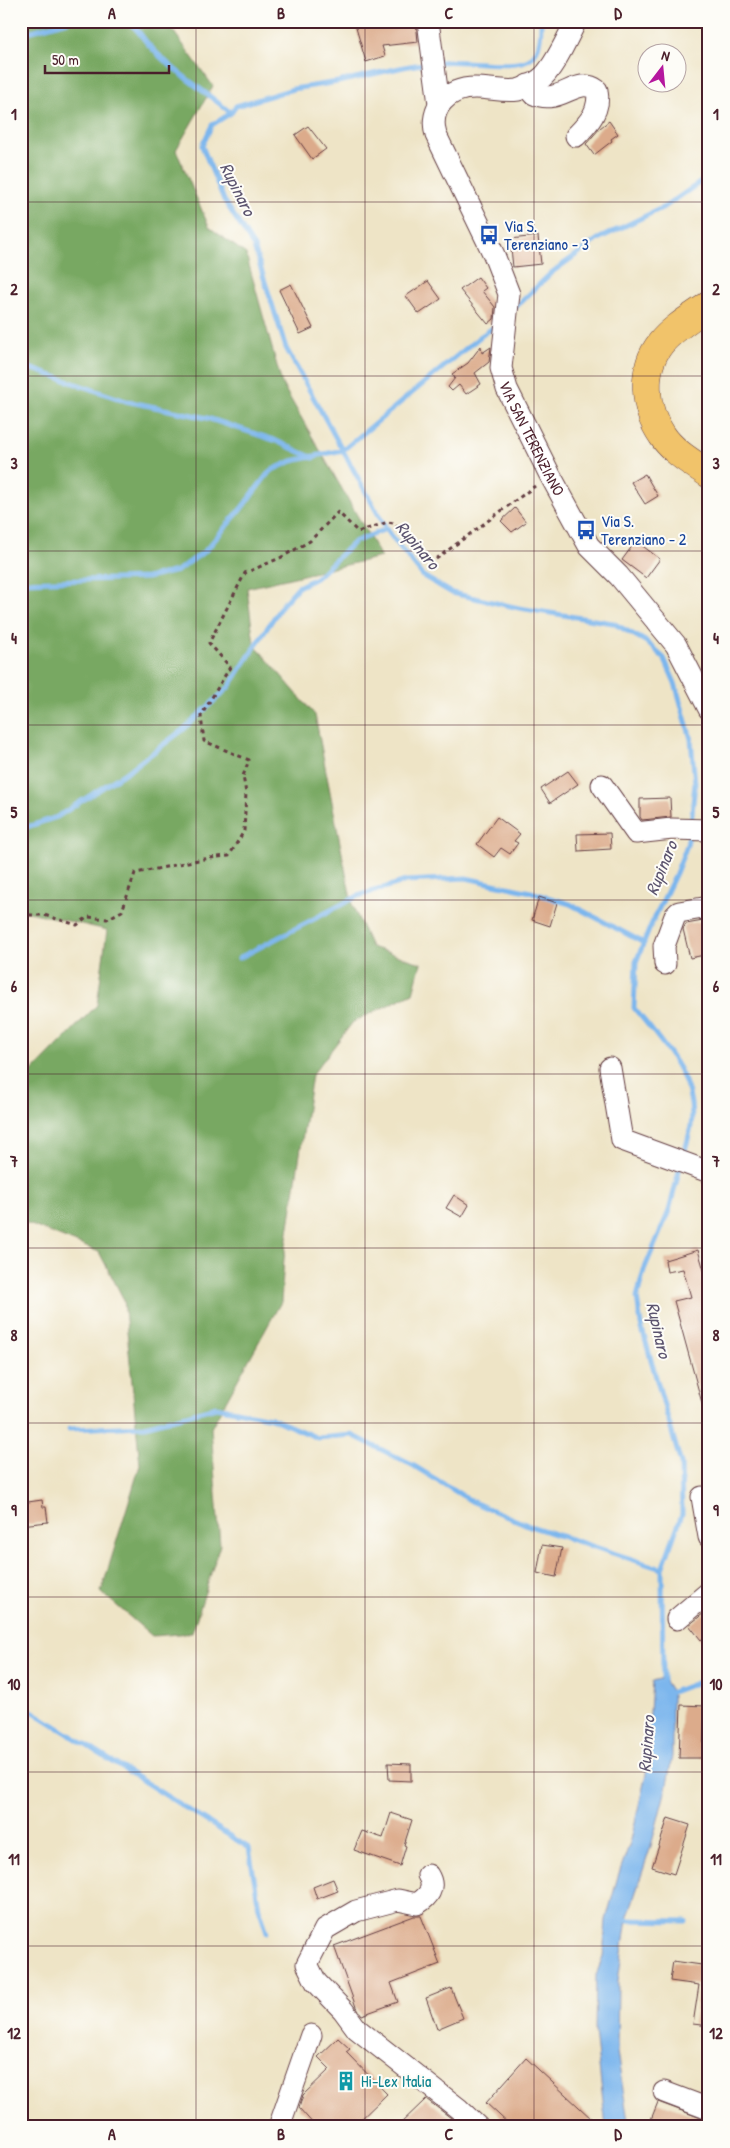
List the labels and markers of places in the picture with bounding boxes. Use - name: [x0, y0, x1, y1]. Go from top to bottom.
- place label: Via S. Terenziano - 3: [504, 215, 589, 255]
- bus stop icon: Via S. Terenziano - 3: [478, 224, 500, 246]
- place label: Via S. Terenziano - 2: [601, 510, 687, 550]
- bus stop icon: Via S. Terenziano - 2: [575, 519, 597, 541]
- building icon: Hi-Lex Italia: [335, 2070, 357, 2092]
- place label: Hi-Lex Italia: [361, 2070, 431, 2092]

